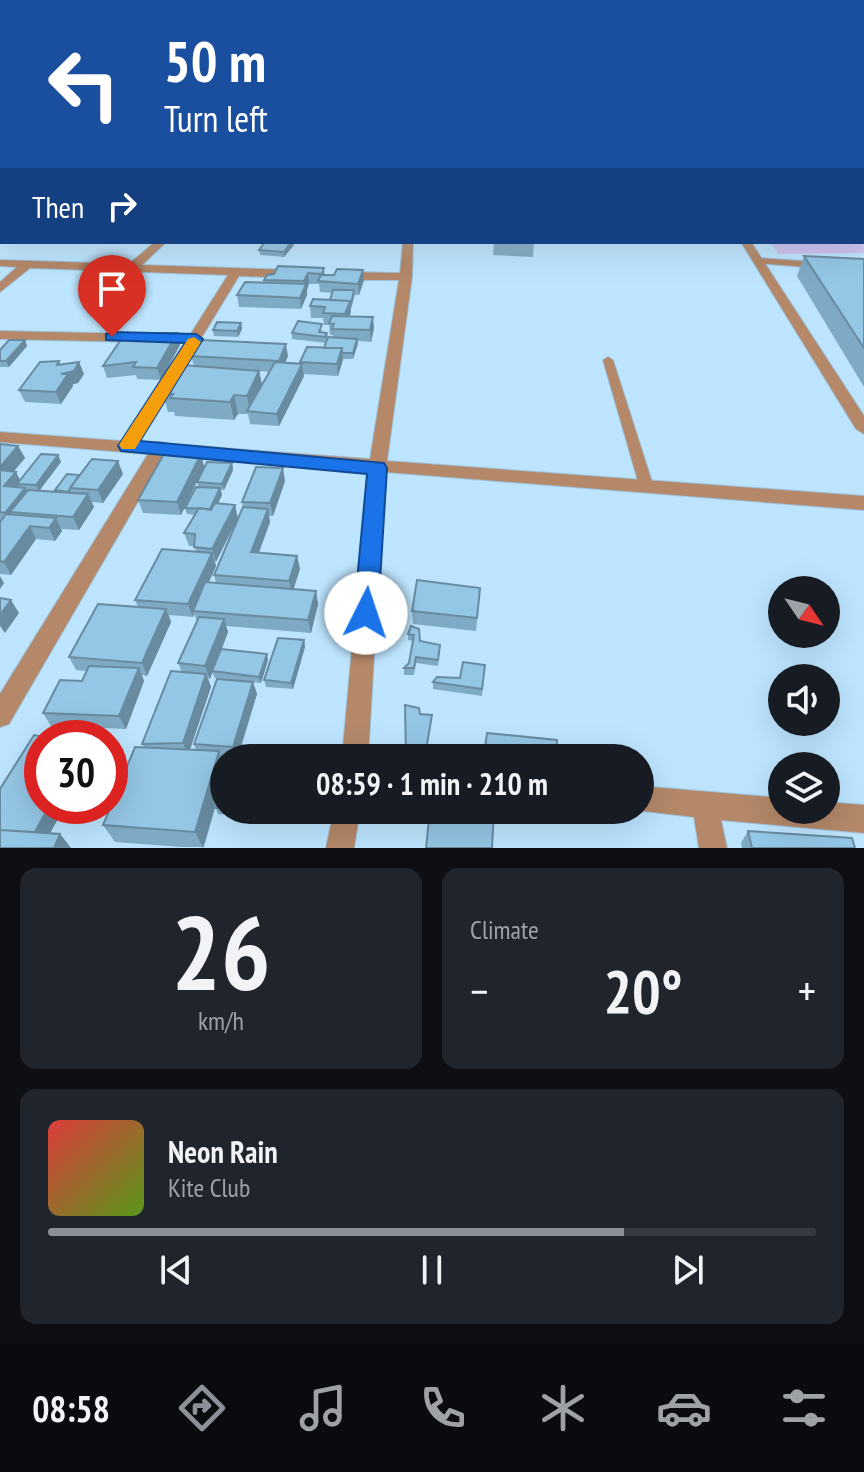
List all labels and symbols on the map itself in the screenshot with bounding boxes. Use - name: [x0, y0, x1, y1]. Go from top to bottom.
- pin: [78, 255, 146, 337]
- position arrow: [324, 571, 408, 655]
- north arrow: [768, 576, 840, 648]
- speed limit sign: 30: [24, 720, 128, 824]

